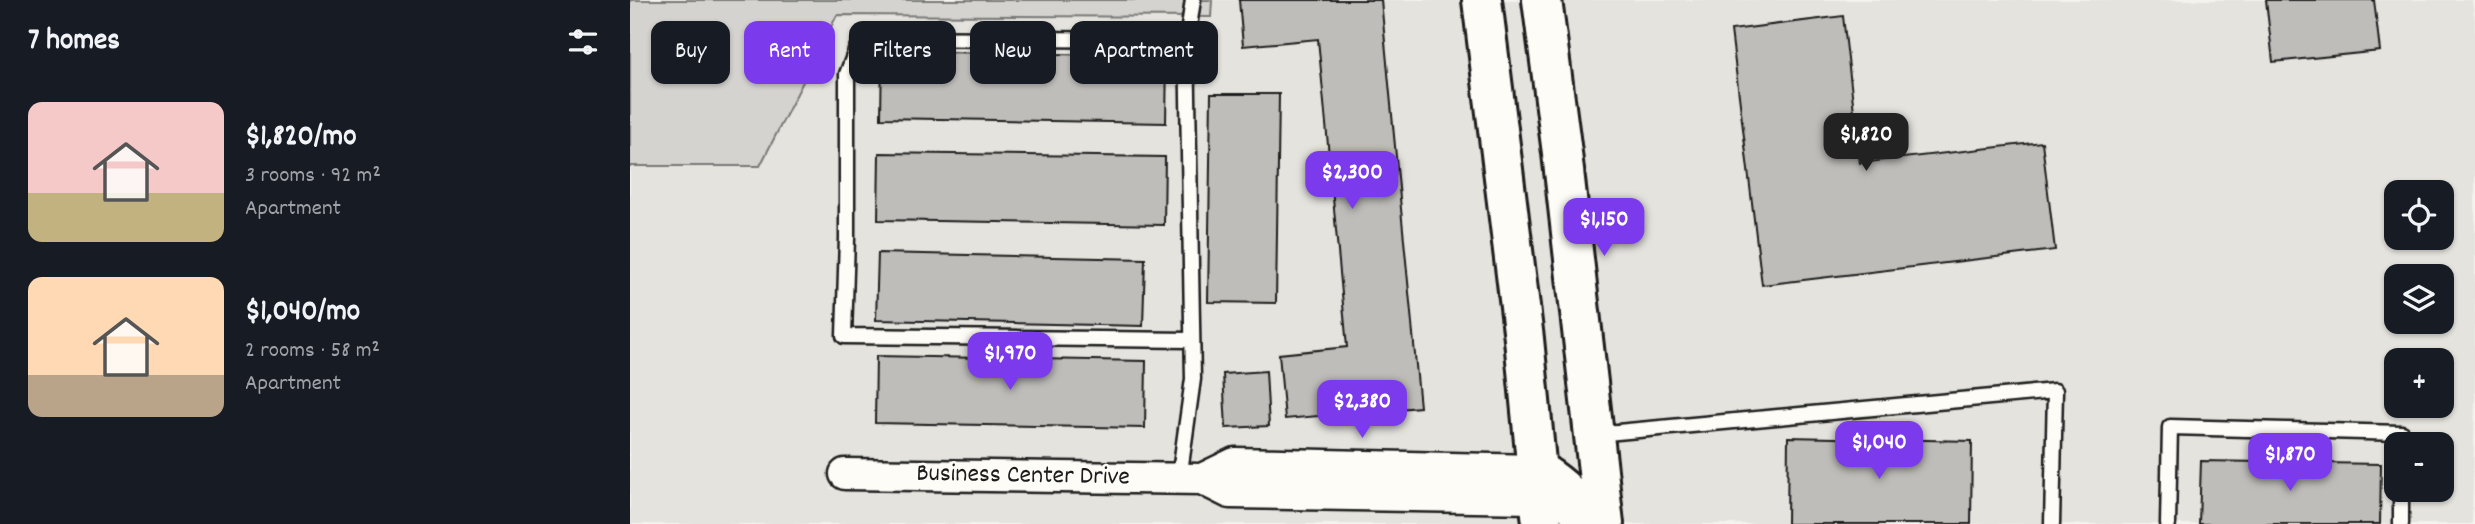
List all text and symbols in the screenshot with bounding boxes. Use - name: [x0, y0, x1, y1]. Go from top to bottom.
- text: 7 homes: [28, 21, 120, 64]
- chip: Buy: [651, 21, 730, 84]
- chip: Rent: [744, 21, 835, 84]
- chip: Filters: [849, 21, 956, 84]
- chip: New: [970, 21, 1056, 84]
- chip: Apartment: [1070, 21, 1218, 84]
- icon: filters: [564, 23, 602, 61]
- pin: $1,820: [1809, 114, 1923, 173]
- text: $1,820/mo: [245, 117, 356, 160]
- text: $1,820: [1840, 119, 1892, 152]
- icon: home: [84, 130, 168, 214]
- pin: $2,300: [1295, 152, 1409, 211]
- text: $2,300: [1321, 157, 1383, 190]
- text: 3 rooms · 92 m²: [245, 160, 381, 193]
- map controls: [2384, 180, 2454, 502]
- button: locate: [2384, 180, 2454, 250]
- text: Apartment: [245, 193, 341, 226]
- pin: $1,150: [1547, 198, 1661, 258]
- text: $1,150: [1579, 204, 1629, 237]
- button: layers: [2384, 264, 2454, 334]
- text: $1,040/mo: [245, 292, 360, 335]
- icon: home: [84, 305, 168, 389]
- pin: $1,970: [953, 332, 1067, 392]
- text: 2 rooms · 58 m²: [245, 335, 380, 368]
- text: $1,970: [984, 338, 1036, 371]
- button: +: [2384, 348, 2454, 418]
- text: Apartment: [245, 368, 341, 401]
- pin: $2,380: [1305, 380, 1419, 440]
- text: $2,380: [1333, 386, 1391, 419]
- pin: $1,040: [1822, 421, 1936, 481]
- text: $1,040: [1851, 427, 1907, 460]
- button: −: [2384, 432, 2454, 502]
- pin: $1,870: [2233, 434, 2347, 493]
- text: $1,870: [2264, 439, 2316, 472]
- street label: Business Center Drive: [916, 456, 1130, 496]

